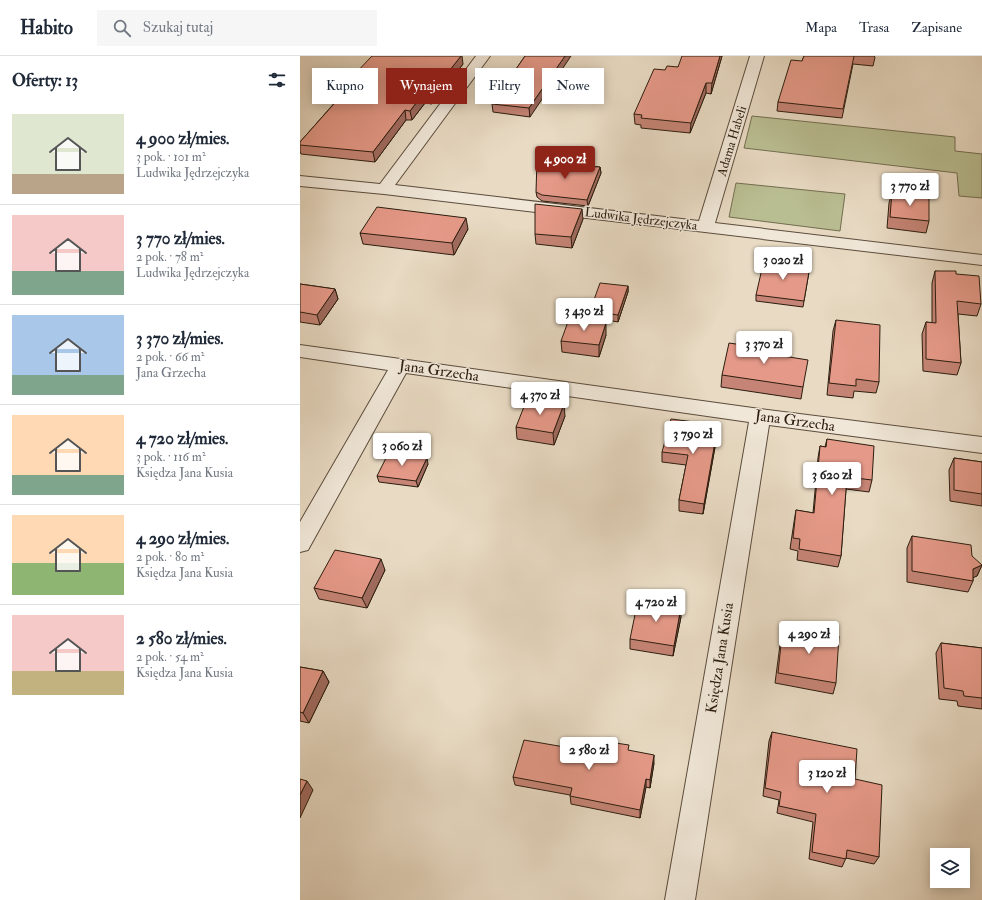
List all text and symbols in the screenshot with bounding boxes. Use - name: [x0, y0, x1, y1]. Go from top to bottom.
- search box: [97, 10, 377, 46]
- text: Habito: [20, 16, 73, 40]
- icon: search: [111, 17, 133, 39]
- text: Szukaj tutaj: [143, 18, 213, 37]
- text: Mapa: [805, 19, 837, 36]
- text: Trasa: [859, 19, 889, 36]
- text: Zapisane: [911, 19, 962, 36]
- chip: Kupno: [312, 68, 378, 104]
- chip: Wynajem: [386, 68, 467, 104]
- chip: Filtry: [475, 68, 534, 104]
- chip: Nowe: [542, 68, 604, 104]
- icon: filters: [266, 69, 288, 91]
- text: Oferty: 13: [12, 70, 78, 91]
- street label: Adama Habeli: [713, 103, 750, 179]
- text: 4 900 zł/mies.: [136, 128, 229, 149]
- icon: home: [44, 130, 92, 178]
- pin: 4 900 zł: [524, 146, 606, 180]
- text: 3 pok. · 101 m²: [136, 149, 206, 165]
- text: 4 900 zł: [544, 151, 586, 167]
- text: Ludwika Jędrzejczyka: [136, 165, 249, 181]
- pin: 3 770 zł: [869, 173, 951, 207]
- text: 3 770 zł: [891, 178, 929, 194]
- street label: Ludwika Jędrzejczyka: [584, 204, 699, 235]
- text: 3 770 zł/mies.: [136, 228, 225, 249]
- icon: home: [44, 231, 92, 279]
- pin: 3 020 zł: [742, 247, 824, 281]
- text: 2 pok. · 78 m²: [136, 249, 203, 265]
- text: 3 020 zł: [763, 252, 803, 268]
- text: Ludwika Jędrzejczyka: [136, 265, 249, 281]
- pin: 3 430 zł: [543, 298, 625, 332]
- text: 3 430 zł: [565, 303, 603, 319]
- text: 3 370 zł/mies.: [136, 328, 224, 349]
- icon: home: [44, 331, 92, 379]
- pin: 3 370 zł: [723, 331, 805, 365]
- text: 3 370 zł: [745, 336, 783, 352]
- text: 2 pok. · 66 m²: [136, 349, 204, 365]
- street label: Jana Grzecha: [397, 356, 481, 387]
- text: Jana Grzecha: [136, 365, 206, 381]
- pin: 4 370 zł: [499, 382, 581, 416]
- text: 4 370 zł: [520, 387, 560, 403]
- street label: Jana Grzecha: [753, 406, 837, 437]
- pin: 3 790 zł: [652, 421, 734, 455]
- text: 3 790 zł: [673, 426, 713, 442]
- text: 4 720 zł/mies.: [136, 428, 228, 449]
- icon: home: [44, 431, 92, 479]
- pin: 3 060 zł: [361, 433, 443, 467]
- text: 3 060 zł: [382, 438, 422, 454]
- text: 3 pok. · 116 m²: [136, 449, 206, 465]
- pin: 3 620 zł: [791, 462, 873, 496]
- text: Księdza Jana Kusia: [136, 465, 233, 481]
- text: 3 620 zł: [812, 467, 852, 483]
- text: 4 290 zł/mies.: [136, 528, 229, 549]
- icon: home: [44, 531, 92, 579]
- text: 2 pok. · 80 m²: [136, 549, 204, 565]
- text: Księdza Jana Kusia: [136, 565, 233, 581]
- pin: 4 720 zł: [615, 589, 697, 623]
- text: 4 720 zł: [635, 594, 677, 610]
- street label: Księdza Jana Kusia: [702, 600, 739, 715]
- pin: 4 290 zł: [768, 621, 850, 655]
- text: 4 290 zł: [788, 626, 830, 642]
- text: 2 580 zł/mies.: [136, 628, 227, 649]
- icon: home: [44, 631, 92, 679]
- text: 2 pok. · 54 m²: [136, 649, 204, 665]
- text: Księdza Jana Kusia: [136, 665, 233, 681]
- pin: 2 580 zł: [548, 737, 630, 771]
- text: 2 580 zł: [569, 742, 609, 758]
- pin: 3 120 zł: [786, 760, 868, 794]
- text: 3 120 zł: [808, 765, 846, 781]
- map controls: [930, 848, 970, 888]
- button: layers: [930, 848, 970, 888]

